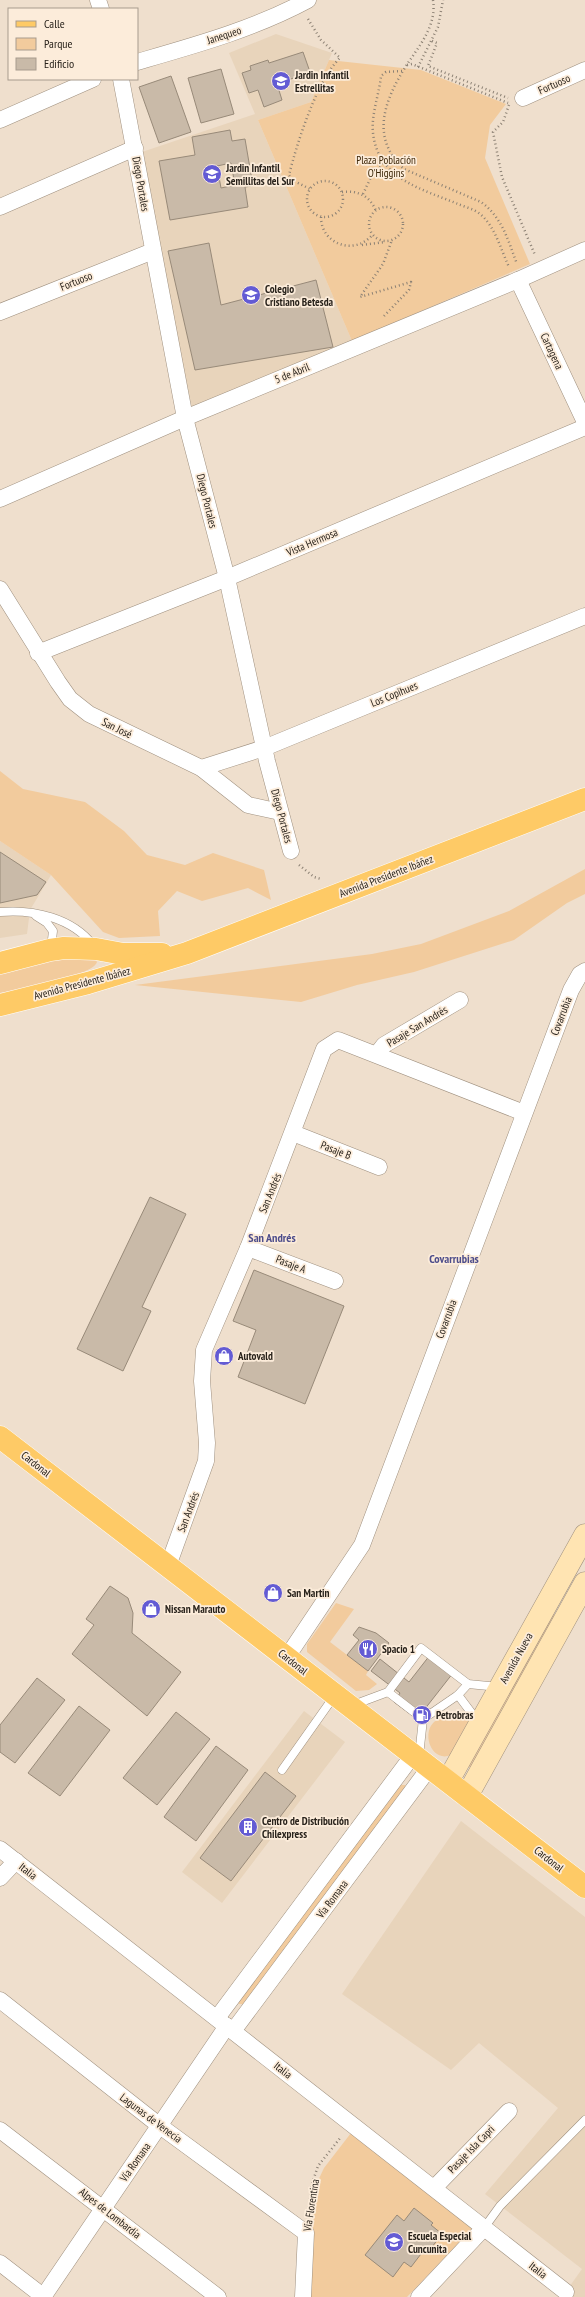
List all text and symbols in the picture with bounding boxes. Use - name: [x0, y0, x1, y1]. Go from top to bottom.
- legend: [8, 8, 138, 80]
- text: Calle: [44, 16, 65, 31]
- street label: Janequeo: [204, 23, 243, 47]
- text: Parque: [44, 36, 73, 51]
- text: Edificio: [44, 56, 74, 71]
- place label: Jardin Infantil Estrellitas: [294, 68, 349, 95]
- school or university icon: Jardin Infantil Estrellitas: [270, 70, 292, 92]
- street label: Fortuoso: [536, 71, 572, 97]
- park label: Plaza Población O'Higgins: [356, 153, 416, 180]
- street label: Diego Portales: [129, 156, 153, 213]
- place label: Jardin Infantil Semillitas del Sur: [225, 161, 295, 188]
- school or university icon: Jardin Infantil Semillitas del Sur: [201, 163, 223, 185]
- street label: Fortuoso: [58, 268, 94, 294]
- place label: Colegio Cristiano Betesda: [265, 282, 334, 309]
- school or university icon: Colegio Cristiano Betesda: [240, 284, 262, 306]
- street label: Cartagena: [538, 331, 566, 371]
- street label: 5 de Abril: [272, 360, 312, 386]
- street label: Diego Portales: [194, 472, 221, 530]
- street label: Vista Hermosa: [283, 525, 340, 559]
- street label: Los Copihues: [368, 678, 420, 710]
- street label: San José: [100, 715, 135, 741]
- street label: Diego Portales: [268, 787, 296, 845]
- street label: Avenida Presidente Ibáñez: [337, 852, 435, 900]
- street label: Avenida Presidente Ibáñez: [32, 963, 132, 1003]
- street label: Covarrubia: [547, 995, 575, 1037]
- street label: Pasaje San Andrés: [384, 1002, 450, 1050]
- street label: Pasaje B: [319, 1138, 353, 1162]
- street label: San Andrés: [256, 1171, 284, 1215]
- district label: San Andrés: [248, 1230, 296, 1245]
- district label: Covarrubias: [429, 1251, 479, 1266]
- street label: Pasaje A: [274, 1252, 309, 1276]
- street label: Covarrubia: [433, 1298, 459, 1340]
- shop icon: Autovald: [213, 1345, 235, 1367]
- place label: Autovald: [237, 1349, 273, 1363]
- street label: Cardonal: [18, 1448, 54, 1480]
- street label: San Andrés: [174, 1490, 202, 1534]
- shop icon: San Martin: [262, 1582, 284, 1604]
- place label: San Martin: [287, 1586, 330, 1600]
- shop icon: Nissan Marauto: [140, 1598, 162, 1620]
- place label: Nissan Marauto: [165, 1602, 226, 1616]
- street label: Avenida Nueva: [496, 1630, 536, 1686]
- restaurant icon: Spacio 1: [357, 1638, 379, 1660]
- place label: Spacio 1: [382, 1642, 415, 1656]
- street label: Cardonal: [275, 1646, 311, 1678]
- fuel station icon: Petrobras: [411, 1704, 433, 1726]
- place label: Petrobras: [436, 1708, 474, 1722]
- place label: Centro de Distribución Chilexpress: [262, 1814, 349, 1841]
- building icon: Centro de Distribución Chilexpress: [237, 1816, 259, 1838]
- street label: Cardonal: [531, 1843, 567, 1875]
- street label: Italia: [16, 1860, 40, 1882]
- street label: Vía Romana: [313, 1877, 351, 1922]
- street label: Italia: [271, 2059, 295, 2081]
- street label: Lagunas de Venecia: [117, 2090, 185, 2146]
- street label: Pasaje Isla Capri: [445, 2122, 497, 2176]
- street label: Vía Romana: [116, 2140, 153, 2185]
- street label: Vía Florentina: [300, 2178, 322, 2233]
- street label: Alpes de Lombardía: [76, 2185, 144, 2241]
- place label: Escuela Especial Cuncunita: [408, 2229, 472, 2256]
- school or university icon: Escuela Especial Cuncunita: [383, 2231, 405, 2253]
- street label: Italia: [526, 2259, 550, 2281]

